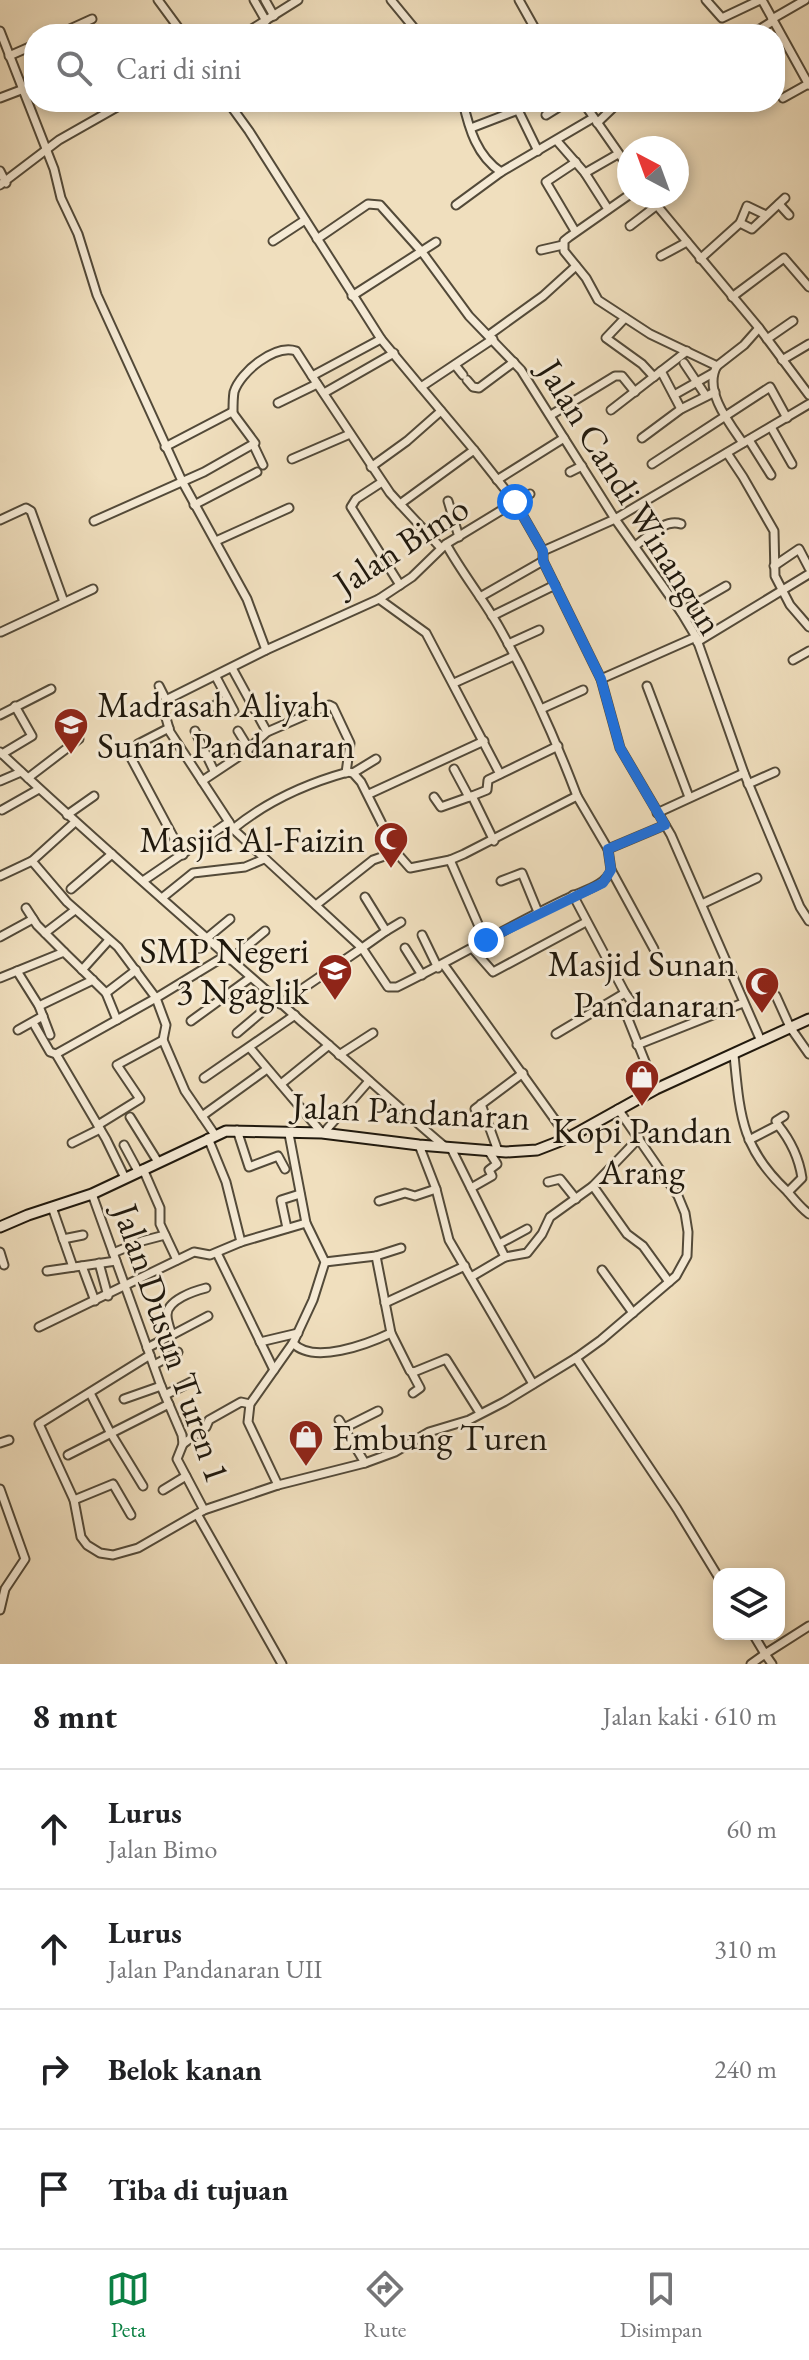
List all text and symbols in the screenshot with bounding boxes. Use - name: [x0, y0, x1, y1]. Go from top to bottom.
- search box: [24, 24, 785, 112]
- icon: search: [52, 46, 96, 90]
- text: Cari di sini: [116, 49, 241, 88]
- north arrow: [617, 136, 689, 208]
- street label: Jalan Candi Winangun: [526, 348, 735, 643]
- street label: Jalan Bimo: [322, 484, 477, 608]
- route start: [497, 484, 533, 520]
- place label: Madrasah Aliyah Sunan Pandanaran: [97, 681, 355, 769]
- school or university icon: Madrasah Aliyah Sunan Pandanaran: [52, 706, 90, 756]
- place label: Masjid Al-Faizin: [140, 816, 365, 863]
- mosque icon: Masjid Al-Faizin: [372, 820, 410, 870]
- route end: [468, 922, 504, 958]
- place label: SMP Negeri 3 Ngaglik: [140, 927, 310, 1015]
- place label: Masjid Sunan Pandanaran: [548, 940, 736, 1028]
- school or university icon: SMP Negeri 3 Ngaglik: [316, 952, 354, 1002]
- mosque icon: Masjid Sunan Pandanaran: [743, 965, 781, 1015]
- shop icon: Kopi Pandan Arang: [623, 1058, 661, 1108]
- street label: Jalan Pandanaran: [288, 1081, 531, 1141]
- place label: Kopi Pandan Arang: [552, 1107, 732, 1195]
- street label: Jalan Dusun Turen 1: [101, 1195, 242, 1488]
- place label: Embung Turen: [332, 1414, 548, 1461]
- shop icon: Embung Turen: [287, 1418, 325, 1468]
- map controls: [713, 1568, 785, 1640]
- button: layers: [713, 1568, 785, 1640]
- text: 8 mnt: [32, 1694, 117, 1738]
- text: Jalan kaki · 610 m: [603, 1699, 777, 1733]
- text: Lurus: [108, 1793, 182, 1832]
- icon: ahead: [32, 1807, 76, 1851]
- text: 60 m: [727, 1812, 777, 1846]
- text: Jalan Bimo: [108, 1832, 218, 1866]
- text: Lurus: [108, 1913, 182, 1952]
- icon: ahead: [32, 1927, 76, 1971]
- text: 310 m: [714, 1932, 777, 1966]
- text: Jalan Pandanaran UII: [108, 1952, 322, 1986]
- icon: right: [32, 2047, 76, 2091]
- text: Belok kanan: [108, 2050, 262, 2089]
- text: 240 m: [714, 2052, 777, 2086]
- icon: arrive: [32, 2167, 76, 2211]
- text: Tiba di tujuan: [108, 2170, 288, 2209]
- tab: Peta: [106, 2267, 150, 2344]
- tab: Rute: [363, 2267, 407, 2344]
- tab: Disimpan: [620, 2267, 703, 2344]

